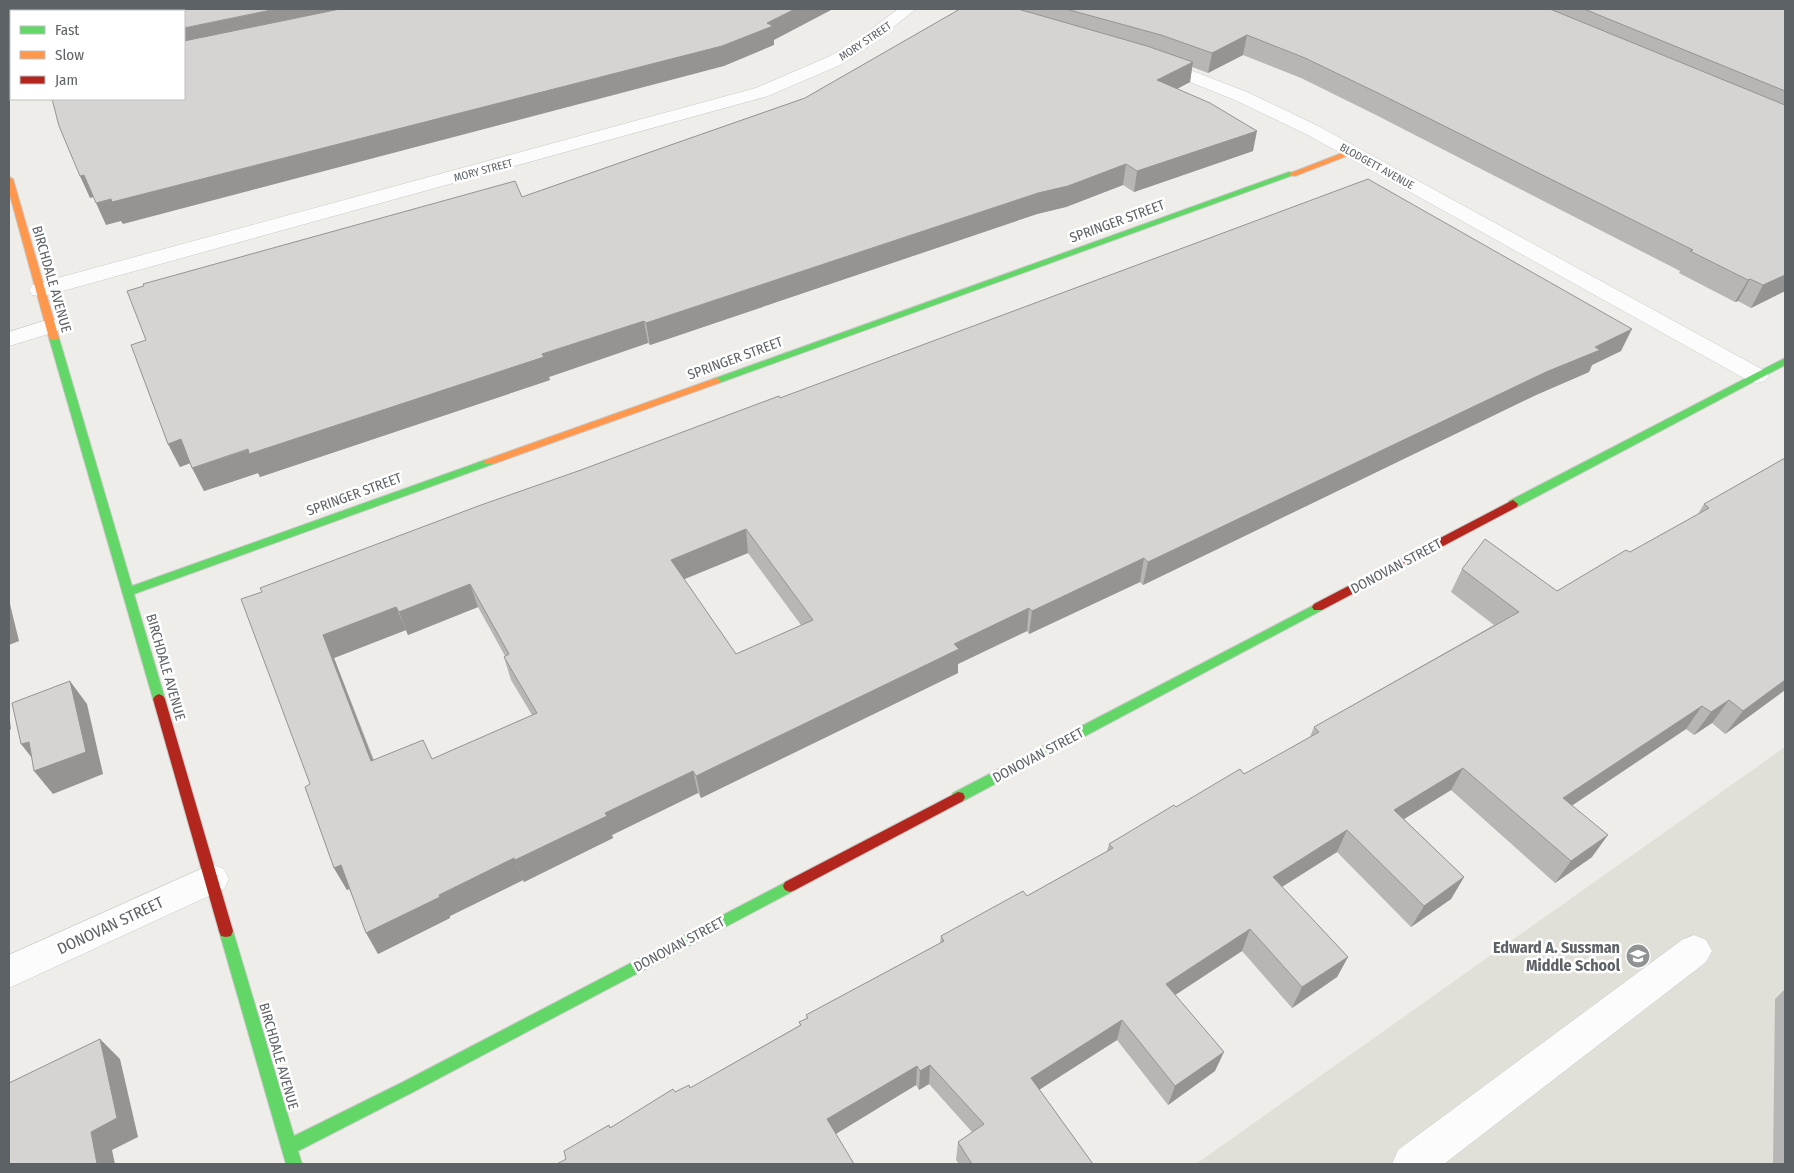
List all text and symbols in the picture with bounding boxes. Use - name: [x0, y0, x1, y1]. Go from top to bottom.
- legend: [10, 10, 185, 100]
- street label: MORY STREET: [837, 19, 895, 64]
- text: Fast: [55, 21, 79, 39]
- text: Slow: [55, 46, 84, 64]
- text: Jam: [55, 71, 78, 89]
- street label: BLODGETT AVENUE: [1337, 141, 1416, 192]
- street label: MORY STREET: [452, 156, 515, 185]
- street label: SPRINGER STREET: [1067, 196, 1168, 247]
- street label: BIRCHDALE AVENUE: [28, 224, 75, 335]
- street label: SPRINGER STREET: [685, 333, 786, 384]
- street label: SPRINGER STREET: [304, 469, 405, 520]
- street label: DONOVAN STREET: [1348, 535, 1445, 598]
- street label: BIRCHDALE AVENUE: [142, 612, 189, 723]
- street label: DONOVAN STREET: [990, 724, 1087, 787]
- street label: DONOVAN STREET: [54, 892, 167, 958]
- street label: DONOVAN STREET: [631, 913, 728, 976]
- place label: Edward A. Sussman Middle School: [1493, 938, 1621, 975]
- school or university icon: Edward A. Sussman Middle School: [1625, 943, 1651, 969]
- street label: BIRCHDALE AVENUE: [255, 1001, 302, 1112]

